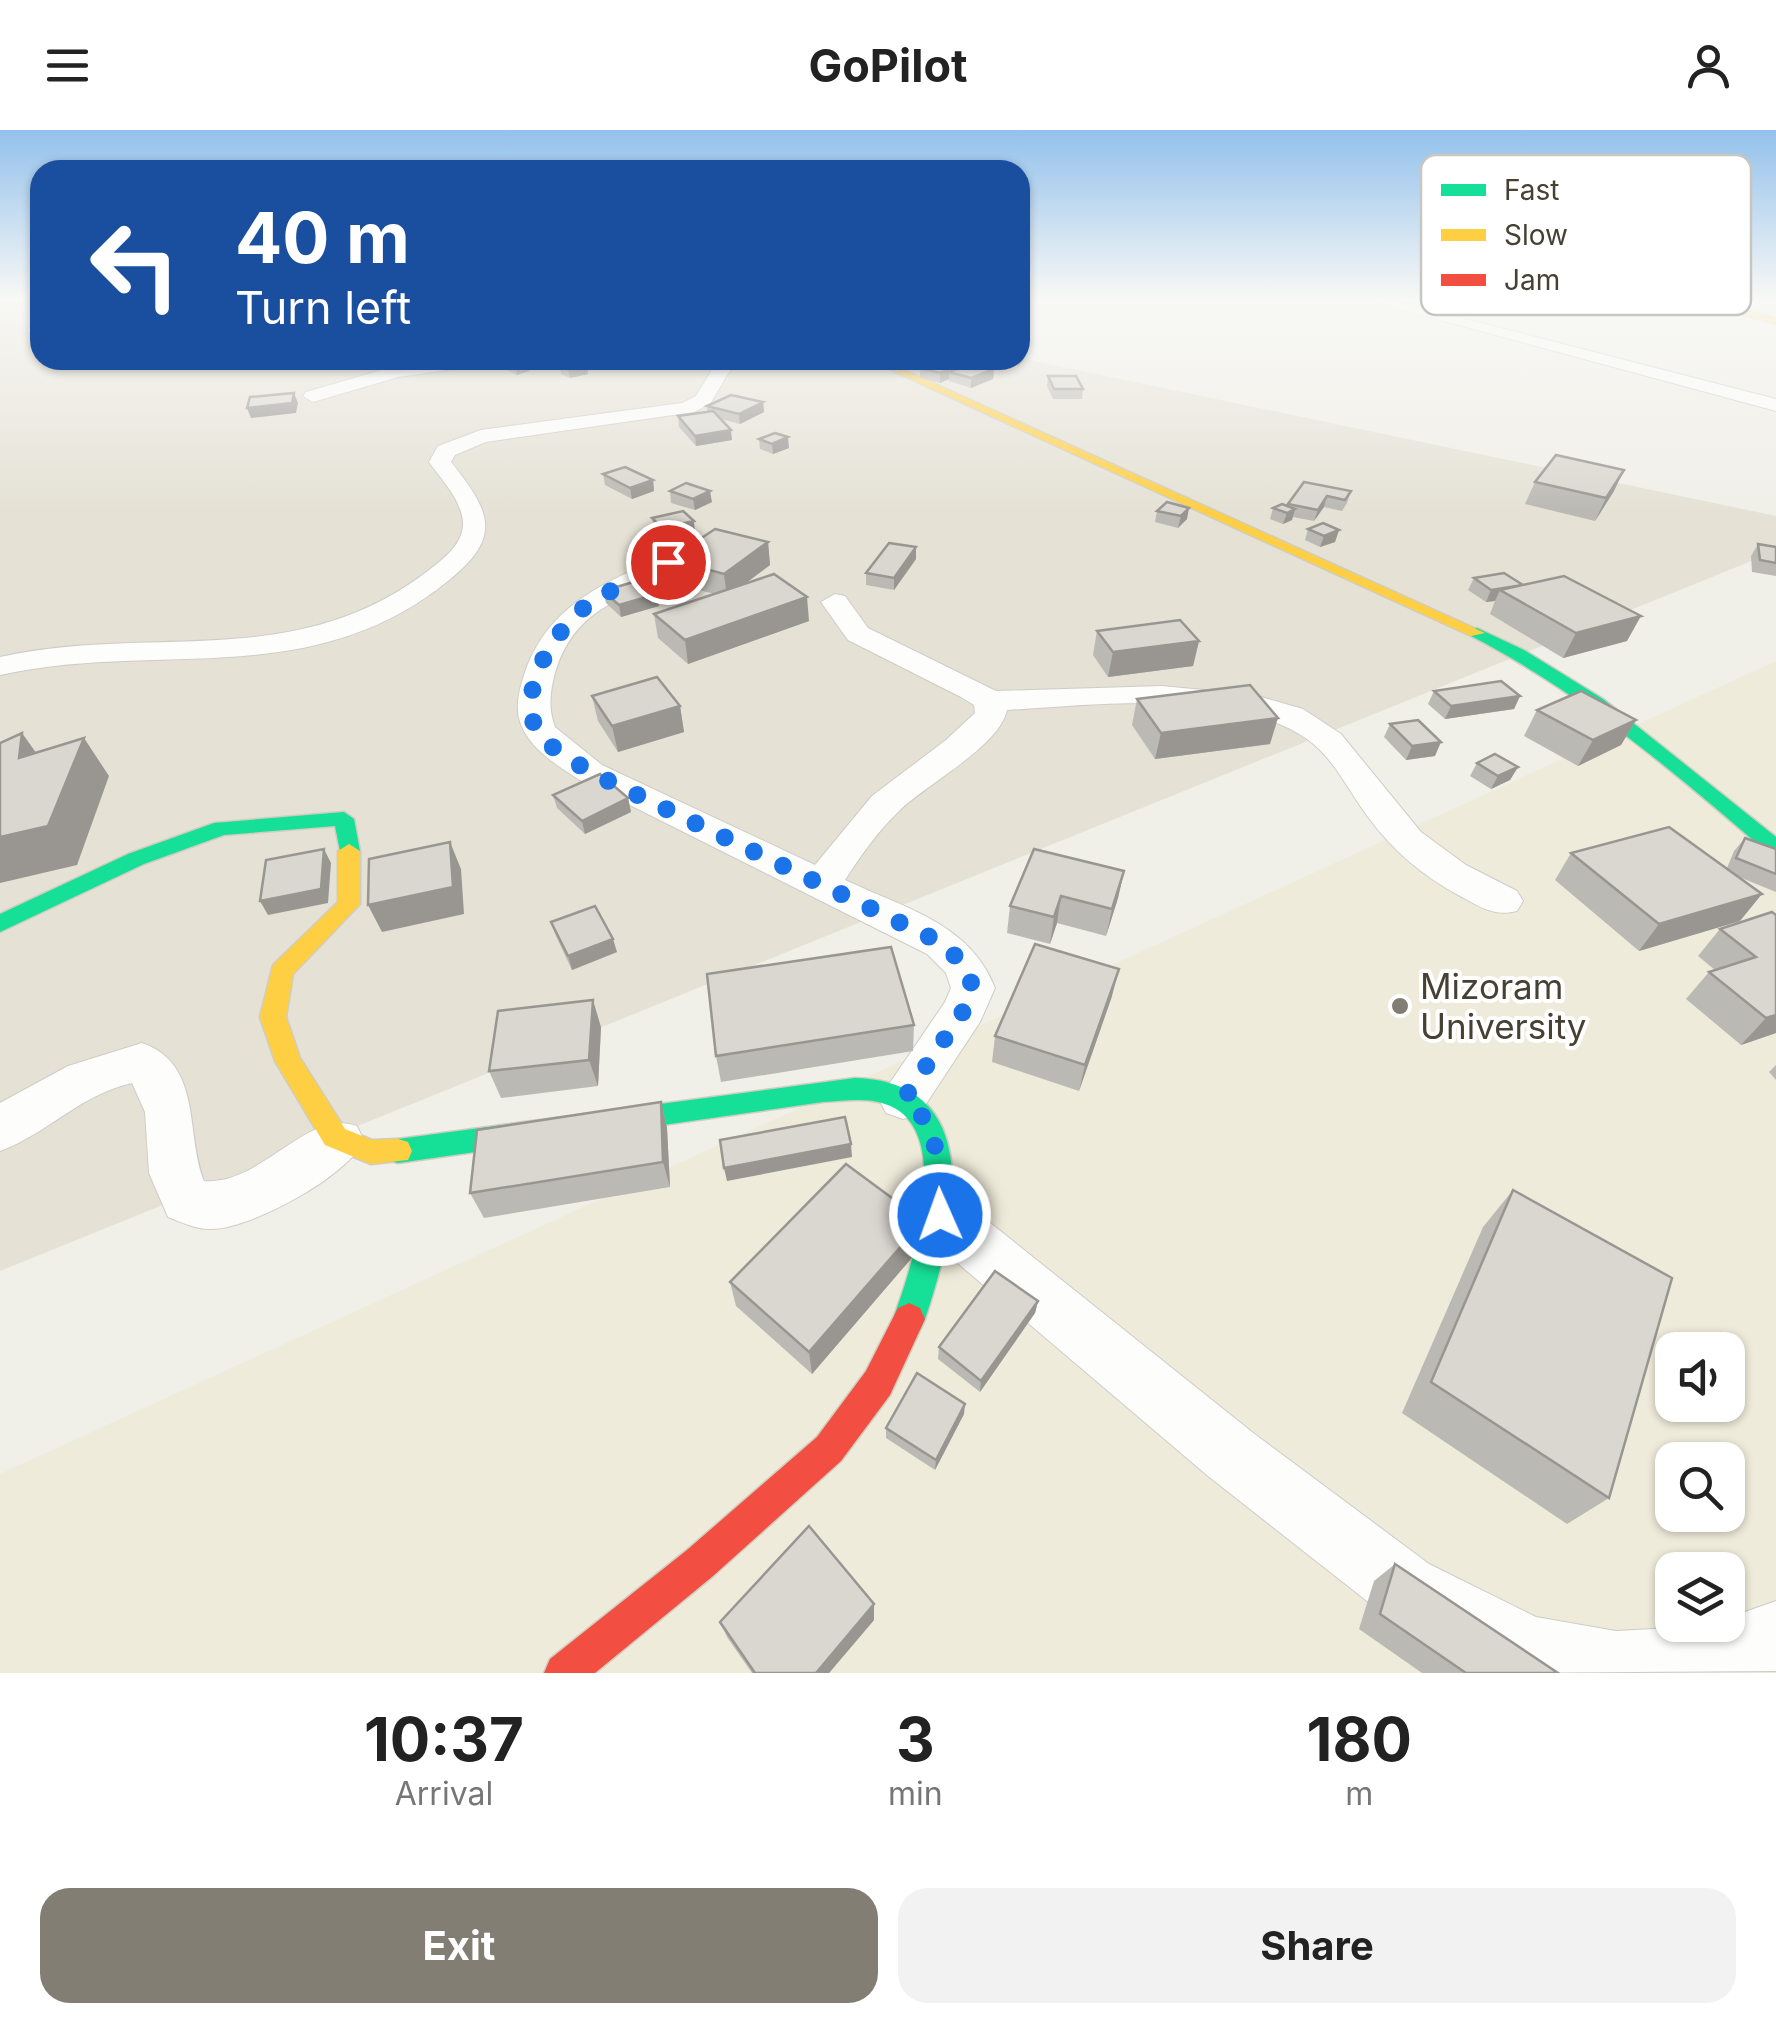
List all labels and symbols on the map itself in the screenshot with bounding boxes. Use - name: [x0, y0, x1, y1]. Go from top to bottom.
- legend: [1421, 155, 1751, 315]
- text: Fast: [1504, 173, 1560, 207]
- text: Slow: [1504, 218, 1568, 252]
- text: Jam: [1504, 263, 1560, 297]
- pin: [626, 520, 711, 605]
- place label: Mizoram University: [1420, 965, 1587, 1047]
- marker: Mizoram University: [1389, 995, 1411, 1017]
- position arrow: [888, 1163, 992, 1267]

